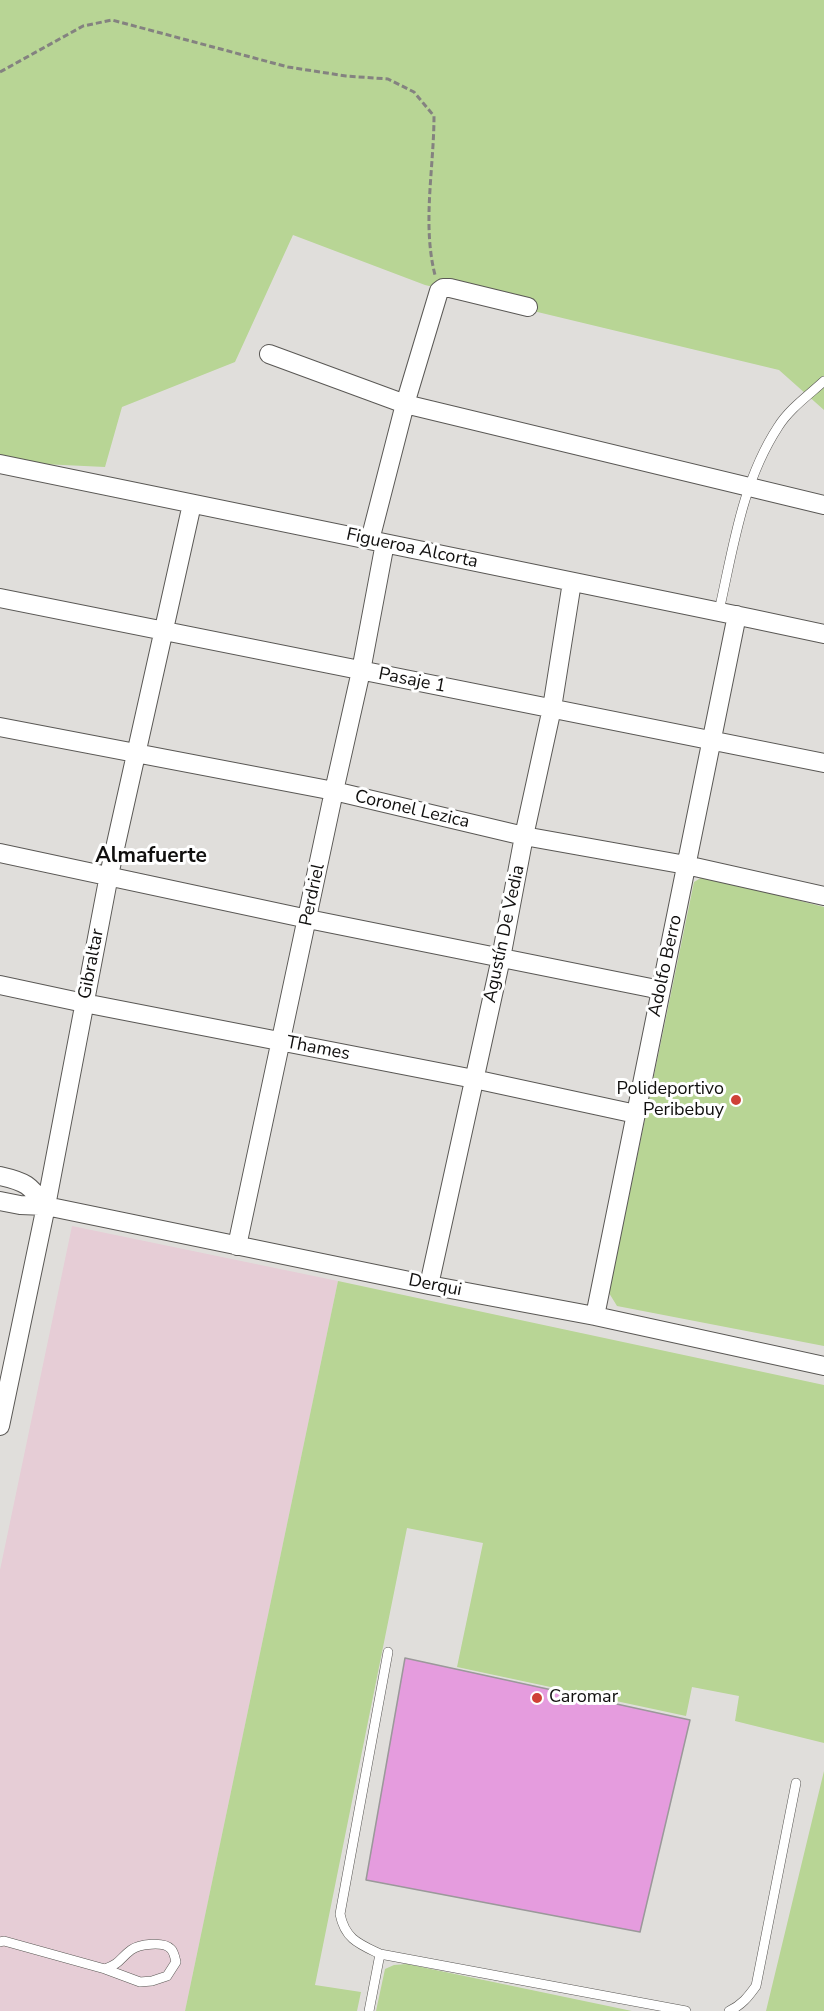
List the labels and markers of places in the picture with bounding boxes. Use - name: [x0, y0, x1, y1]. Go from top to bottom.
- place label: Polideportivo Peribebuy: [616, 1079, 724, 1122]
- marker: Polideportivo Peribebuy: [729, 1093, 743, 1107]
- place label: Caromar: [549, 1687, 618, 1709]
- marker: Caromar: [530, 1691, 544, 1705]

